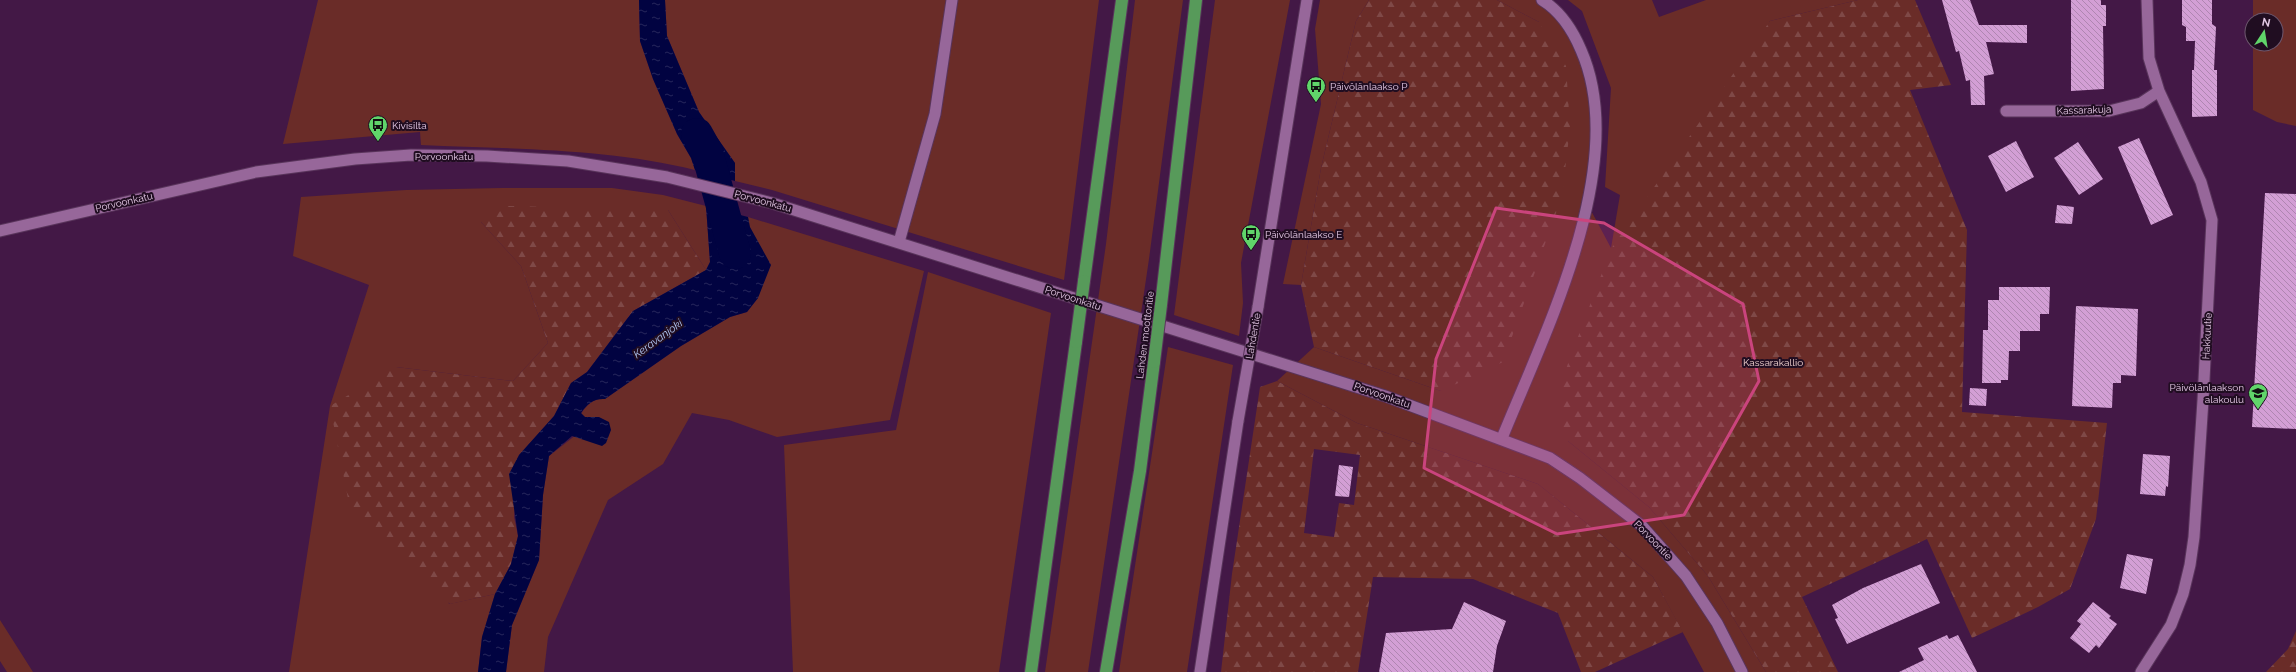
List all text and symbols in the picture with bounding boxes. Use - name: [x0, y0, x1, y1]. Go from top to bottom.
- north arrow: [2244, 12, 2284, 52]
- text: N: [2261, 15, 2271, 30]
- bus stop icon: Päivölänlaakso P: [1305, 75, 1327, 103]
- place label: Päivölänlaakso P: [1330, 81, 1407, 92]
- street label: Kassarakuja: [2056, 104, 2112, 116]
- bus stop icon: Kivisilta: [367, 114, 389, 142]
- place label: Kivisilta: [392, 120, 427, 131]
- street label: Porvoonkatu: [415, 151, 473, 162]
- street label: Porvoonkatu: [733, 188, 793, 214]
- street label: Porvoonkatu: [94, 190, 154, 214]
- bus stop icon: Päivölänlaakso E: [1240, 223, 1262, 251]
- place label: Päivölänlaakso E: [1265, 229, 1342, 240]
- street label: Porvoonkatu: [1044, 284, 1103, 312]
- street label: Lahden moottoritie: [1134, 290, 1156, 379]
- street label: Lahdentie: [1244, 312, 1262, 360]
- street label: Hakkuutie: [2200, 312, 2214, 360]
- water label: Keravanjoki: [631, 316, 686, 361]
- park label: Kassarakallio: [1743, 357, 1803, 368]
- street label: Porvoonkatu: [1353, 380, 1411, 410]
- place label: Päivölänlaakson alakoulu: [2170, 382, 2244, 405]
- school or university icon: Päivölänlaakson alakoulu: [2247, 382, 2269, 410]
- street label: Porvoontie: [1632, 518, 1674, 562]

